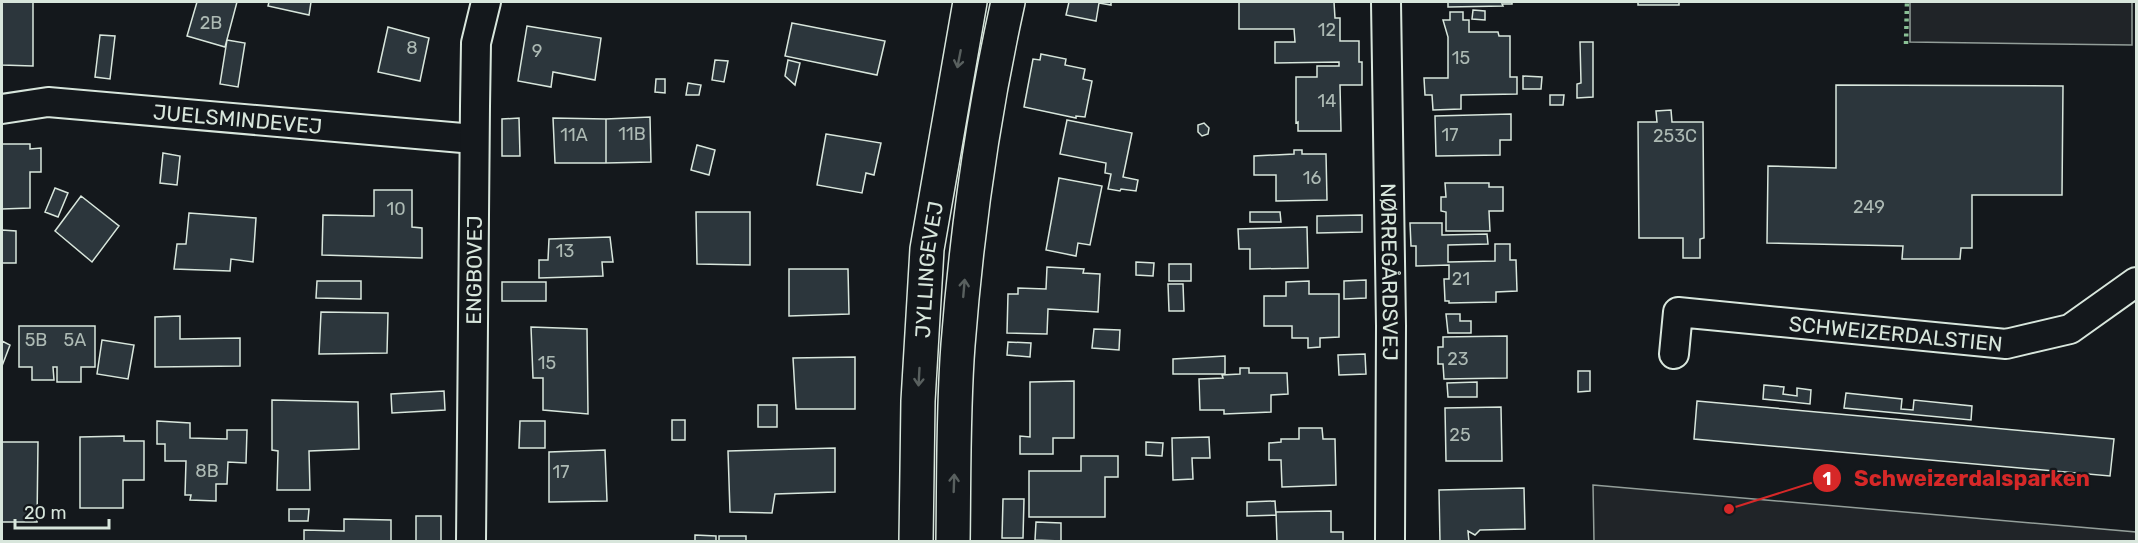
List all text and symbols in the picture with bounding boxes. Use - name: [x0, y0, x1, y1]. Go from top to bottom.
- house number: 2B: [200, 12, 222, 34]
- house number: 12: [1318, 19, 1336, 41]
- house number: 8: [406, 37, 418, 59]
- house number: 9: [532, 40, 542, 62]
- house number: 15: [1452, 47, 1470, 69]
- one-way arrow: [953, 49, 964, 68]
- house number: 14: [1318, 90, 1336, 112]
- street label: JUELSMINDEVEJ: [152, 99, 323, 138]
- house number: 11B: [618, 123, 646, 145]
- house number: 11A: [560, 124, 588, 146]
- house number: 17: [1442, 124, 1458, 146]
- house number: 253C: [1653, 125, 1697, 147]
- house number: 16: [1303, 167, 1321, 189]
- street label: NØRREGÅRDSVEJ: [1376, 183, 1404, 361]
- house number: 249: [1853, 196, 1885, 218]
- house number: 10: [386, 198, 406, 220]
- street label: JYLLINGEVEJ: [909, 199, 948, 339]
- street label: ENGBOVEJ: [460, 215, 486, 325]
- house number: 13: [556, 240, 574, 262]
- house number: 21: [1452, 268, 1470, 290]
- one-way arrow: [959, 279, 970, 299]
- street label: SCHWEIZERDALSTIEN: [1788, 310, 2004, 356]
- house number: 5B: [25, 329, 47, 351]
- house number: 5A: [64, 329, 86, 351]
- house number: 23: [1447, 348, 1469, 370]
- house number: 15: [538, 352, 556, 374]
- one-way arrow: [914, 366, 925, 386]
- house number: 25: [1449, 424, 1471, 446]
- callout: Schweizerdalsparken: [1812, 458, 2102, 498]
- house number: 8B: [195, 460, 219, 482]
- house number: 17: [553, 461, 569, 483]
- text: Schweizerdalsparken: [1854, 465, 2090, 492]
- text: 1: [1823, 468, 1831, 490]
- one-way arrow: [948, 474, 960, 494]
- scale bar: [15, 492, 110, 530]
- text: 20 m: [24, 502, 66, 524]

